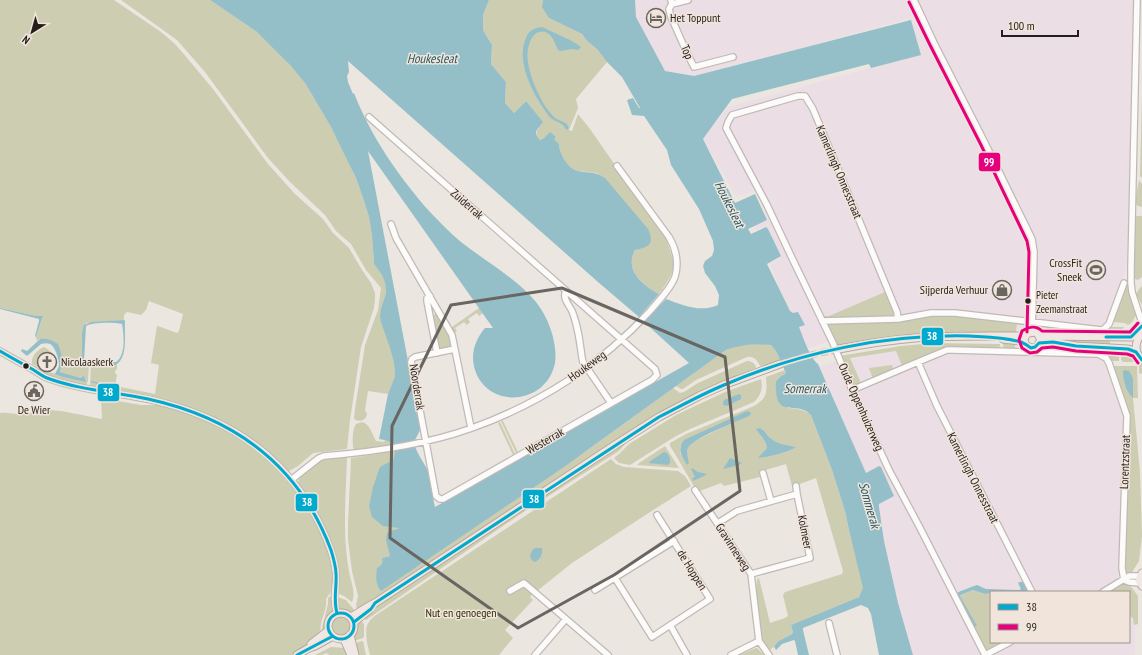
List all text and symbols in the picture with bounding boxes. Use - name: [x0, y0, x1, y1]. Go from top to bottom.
- hotel icon: Het Toppunt: [645, 7, 667, 29]
- place label: Het Toppunt: [670, 10, 721, 25]
- north arrow: [12, 12, 52, 52]
- scale bar: [1002, 12, 1078, 38]
- text: 100 m: [1008, 18, 1035, 33]
- text: N: [19, 33, 33, 47]
- street label: Top: [678, 42, 697, 61]
- water label: Houkesleat: [407, 50, 458, 67]
- street label: Kamerlingh Onnesstraat: [813, 123, 866, 221]
- line badge: 99: [978, 152, 1001, 172]
- text: 99: [984, 155, 994, 169]
- water label: Houkesleat: [711, 178, 749, 232]
- street label: Zuiderrak: [448, 185, 487, 222]
- place label: CrossFit Sneek: [1049, 255, 1083, 284]
- sports icon: CrossFit Sneek: [1085, 259, 1107, 281]
- shop icon: Sijperda Verhuur: [991, 279, 1013, 301]
- place label: Sijperda Verhuur: [920, 282, 989, 297]
- place label: Pieter Zeemanstraat: [1036, 288, 1087, 316]
- marker: Pieter Zeemanstraat: [1023, 296, 1033, 306]
- line badge: 38: [921, 327, 944, 346]
- text: 38: [927, 329, 937, 343]
- street label: Houkeweg: [565, 347, 609, 384]
- church icon: Nicolaaskerk: [36, 351, 58, 373]
- place label: Nicolaaskerk: [61, 354, 114, 369]
- unlabelled marker: [21, 361, 31, 371]
- street label: Oude Oppenhuizerweg: [835, 361, 887, 453]
- street label: Noorderrak: [406, 363, 429, 411]
- public building icon: De Wier: [23, 380, 45, 402]
- water label: Somerrak: [784, 380, 828, 397]
- line badge: 38: [97, 383, 120, 402]
- text: 38: [103, 385, 113, 399]
- place label: De Wier: [18, 402, 51, 417]
- street label: Westerrak: [523, 424, 566, 457]
- street label: Kamerlingh Onnesstraat: [944, 430, 1003, 526]
- street label: Lorentzstraat: [1116, 434, 1133, 489]
- water label: Sommerak: [855, 480, 885, 532]
- line badge: 38: [522, 489, 545, 509]
- text: 38: [529, 492, 539, 506]
- line badge: 38: [295, 493, 318, 512]
- text: 38: [302, 495, 312, 509]
- street label: Kolmeer: [795, 514, 816, 551]
- street label: Gravinneweg: [713, 520, 754, 573]
- street label: de Hoppen: [674, 547, 711, 593]
- legend: [990, 591, 1130, 643]
- text: 38: [1026, 599, 1037, 614]
- park label: Nut en genoegen: [425, 605, 497, 620]
- text: 99: [1026, 619, 1037, 634]

